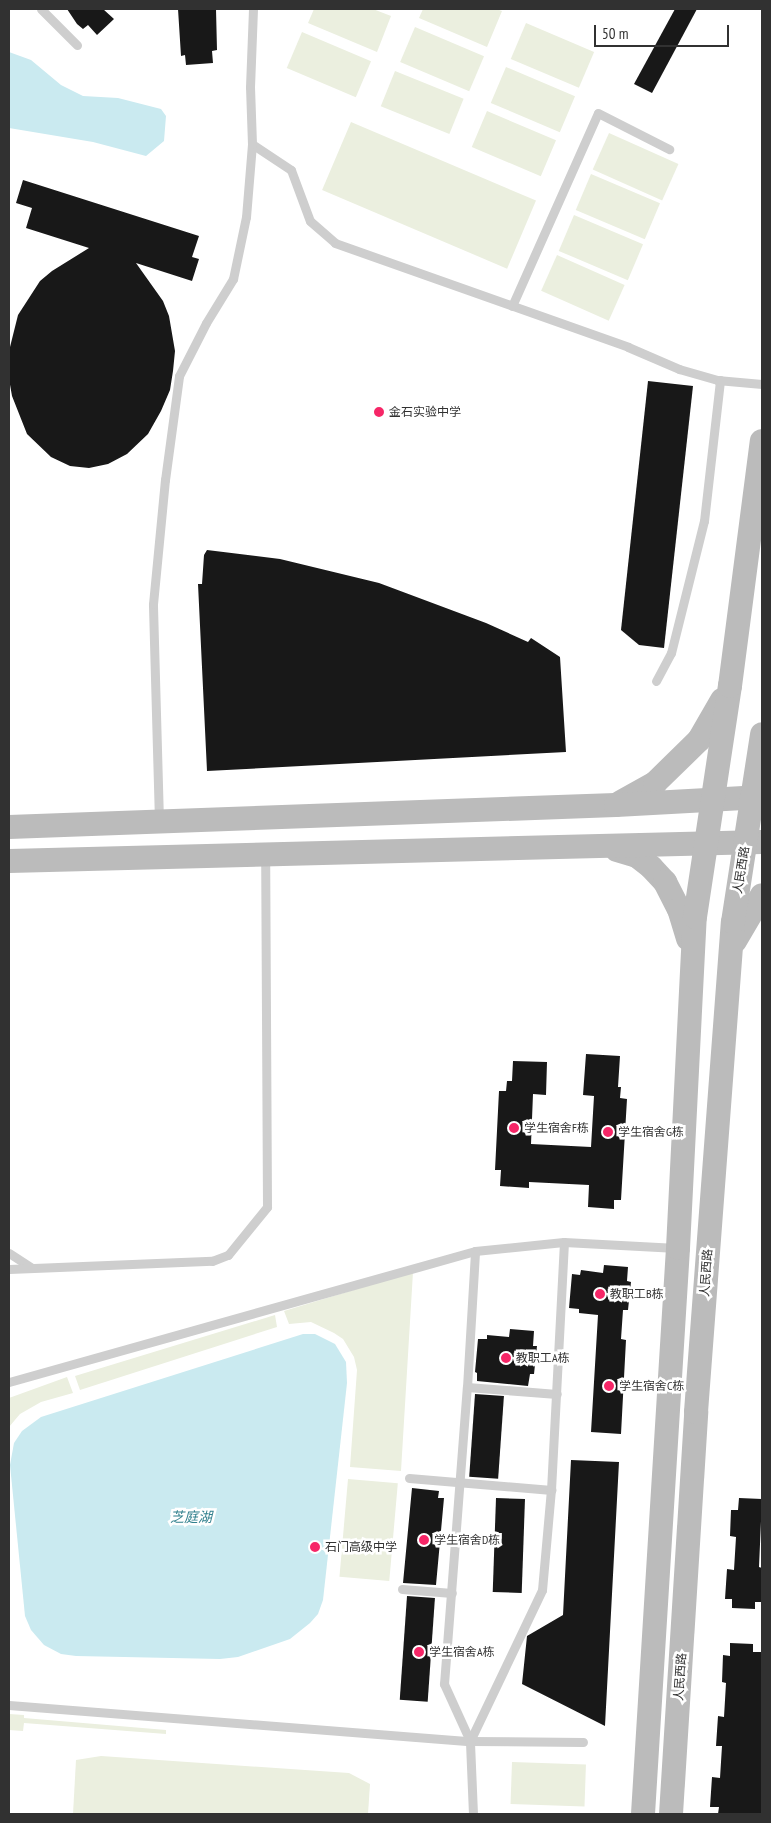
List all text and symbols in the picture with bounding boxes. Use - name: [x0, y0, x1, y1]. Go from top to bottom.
- scale bar: [596, 15, 731, 47]
- text: 50 m: [602, 24, 628, 43]
- place label: 金石实验中学: [389, 405, 461, 419]
- marker: 金石实验中学: [373, 406, 385, 418]
- street label: 人民西路: [730, 845, 752, 895]
- place label: 学生宿舍F栋: [524, 1121, 589, 1135]
- marker: 学生宿舍F栋: [508, 1122, 520, 1134]
- place label: 学生宿舍G栋: [618, 1125, 684, 1139]
- marker: 学生宿舍G栋: [602, 1126, 614, 1138]
- street label: 人民西路: [697, 1249, 715, 1297]
- place label: 教职工B栋: [610, 1287, 664, 1301]
- marker: 教职工B栋: [594, 1288, 606, 1300]
- place label: 教职工A栋: [516, 1351, 570, 1365]
- marker: 教职工A栋: [500, 1352, 512, 1364]
- place label: 学生宿舍C栋: [619, 1379, 684, 1393]
- marker: 学生宿舍C栋: [603, 1380, 615, 1392]
- water label: 芝庭湖: [170, 1509, 212, 1525]
- place label: 学生宿舍D栋: [434, 1533, 500, 1547]
- marker: 学生宿舍D栋: [418, 1534, 430, 1546]
- place label: 石门高级中学: [325, 1540, 397, 1554]
- marker: 石门高级中学: [309, 1541, 321, 1553]
- place label: 学生宿舍A栋: [429, 1645, 495, 1659]
- marker: 学生宿舍A栋: [413, 1646, 425, 1658]
- street label: 人民西路: [671, 1653, 689, 1701]

